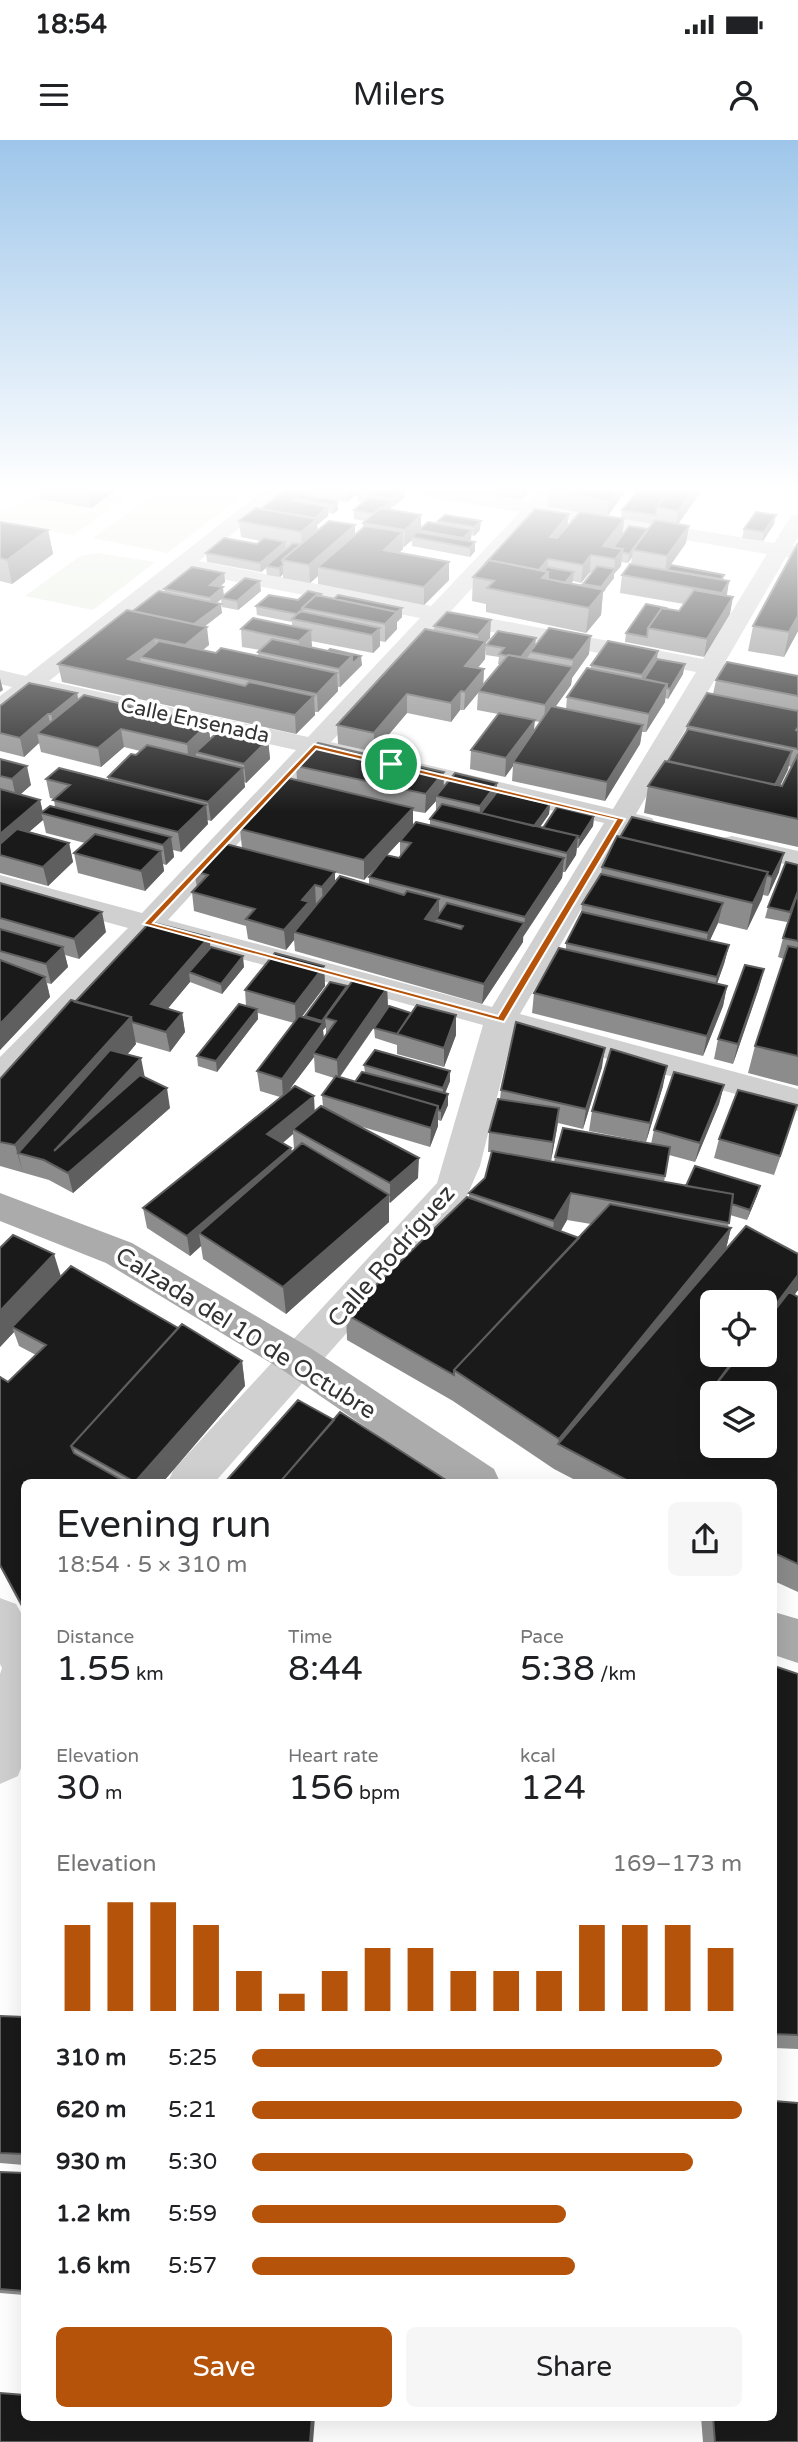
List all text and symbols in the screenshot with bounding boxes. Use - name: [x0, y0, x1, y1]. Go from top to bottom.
- text: 18:54: [35, 9, 107, 40]
- icon: menu: [35, 76, 73, 114]
- text: Milers: [353, 76, 445, 114]
- icon: person: [725, 76, 763, 114]
- street label: Calle Ensenada: [118, 692, 272, 749]
- pin: [361, 734, 421, 794]
- icon: arrive: [372, 745, 410, 783]
- street label: Calle Rodríguez: [322, 1179, 461, 1333]
- street label: Calzada del 10 de Octubre: [110, 1241, 381, 1426]
- map controls: [700, 1290, 777, 1458]
- button: locate: [700, 1290, 777, 1367]
- button: layers: [700, 1381, 777, 1458]
- text: Evening run: [56, 1502, 271, 1548]
- button: share: [668, 1502, 742, 1576]
- text: 18:54 · 5 × 310 m: [56, 1551, 247, 1579]
- text: Distance: [56, 1626, 134, 1648]
- text: Time: [288, 1626, 332, 1648]
- text: Pace: [520, 1626, 564, 1648]
- text: 1.55: [56, 1648, 131, 1690]
- text: 8:44: [288, 1648, 363, 1690]
- text: 5:38: [520, 1648, 595, 1690]
- text: km: [131, 1663, 164, 1685]
- text: /km: [595, 1663, 636, 1685]
- text: Elevation: [56, 1745, 139, 1767]
- text: Heart rate: [288, 1745, 379, 1767]
- text: kcal: [520, 1745, 556, 1767]
- text: 30: [56, 1767, 100, 1809]
- text: 156: [288, 1767, 354, 1809]
- text: 124: [520, 1767, 586, 1809]
- text: m: [100, 1782, 122, 1804]
- text: bpm: [354, 1782, 400, 1804]
- text: Elevation: [56, 1850, 157, 1878]
- text: 169–173 m: [613, 1850, 742, 1878]
- text: 310 m: [56, 2044, 126, 2072]
- text: 5:25: [168, 2044, 217, 2072]
- text: 620 m: [56, 2096, 126, 2124]
- text: 5:21: [168, 2096, 217, 2124]
- text: 930 m: [56, 2148, 126, 2176]
- text: 5:30: [168, 2148, 217, 2176]
- text: 1.2 km: [56, 2200, 131, 2228]
- text: 5:59: [168, 2200, 217, 2228]
- text: 1.6 km: [56, 2252, 131, 2280]
- text: 5:57: [168, 2252, 217, 2280]
- button: Save: [56, 2327, 392, 2407]
- button: Share: [406, 2327, 742, 2407]

